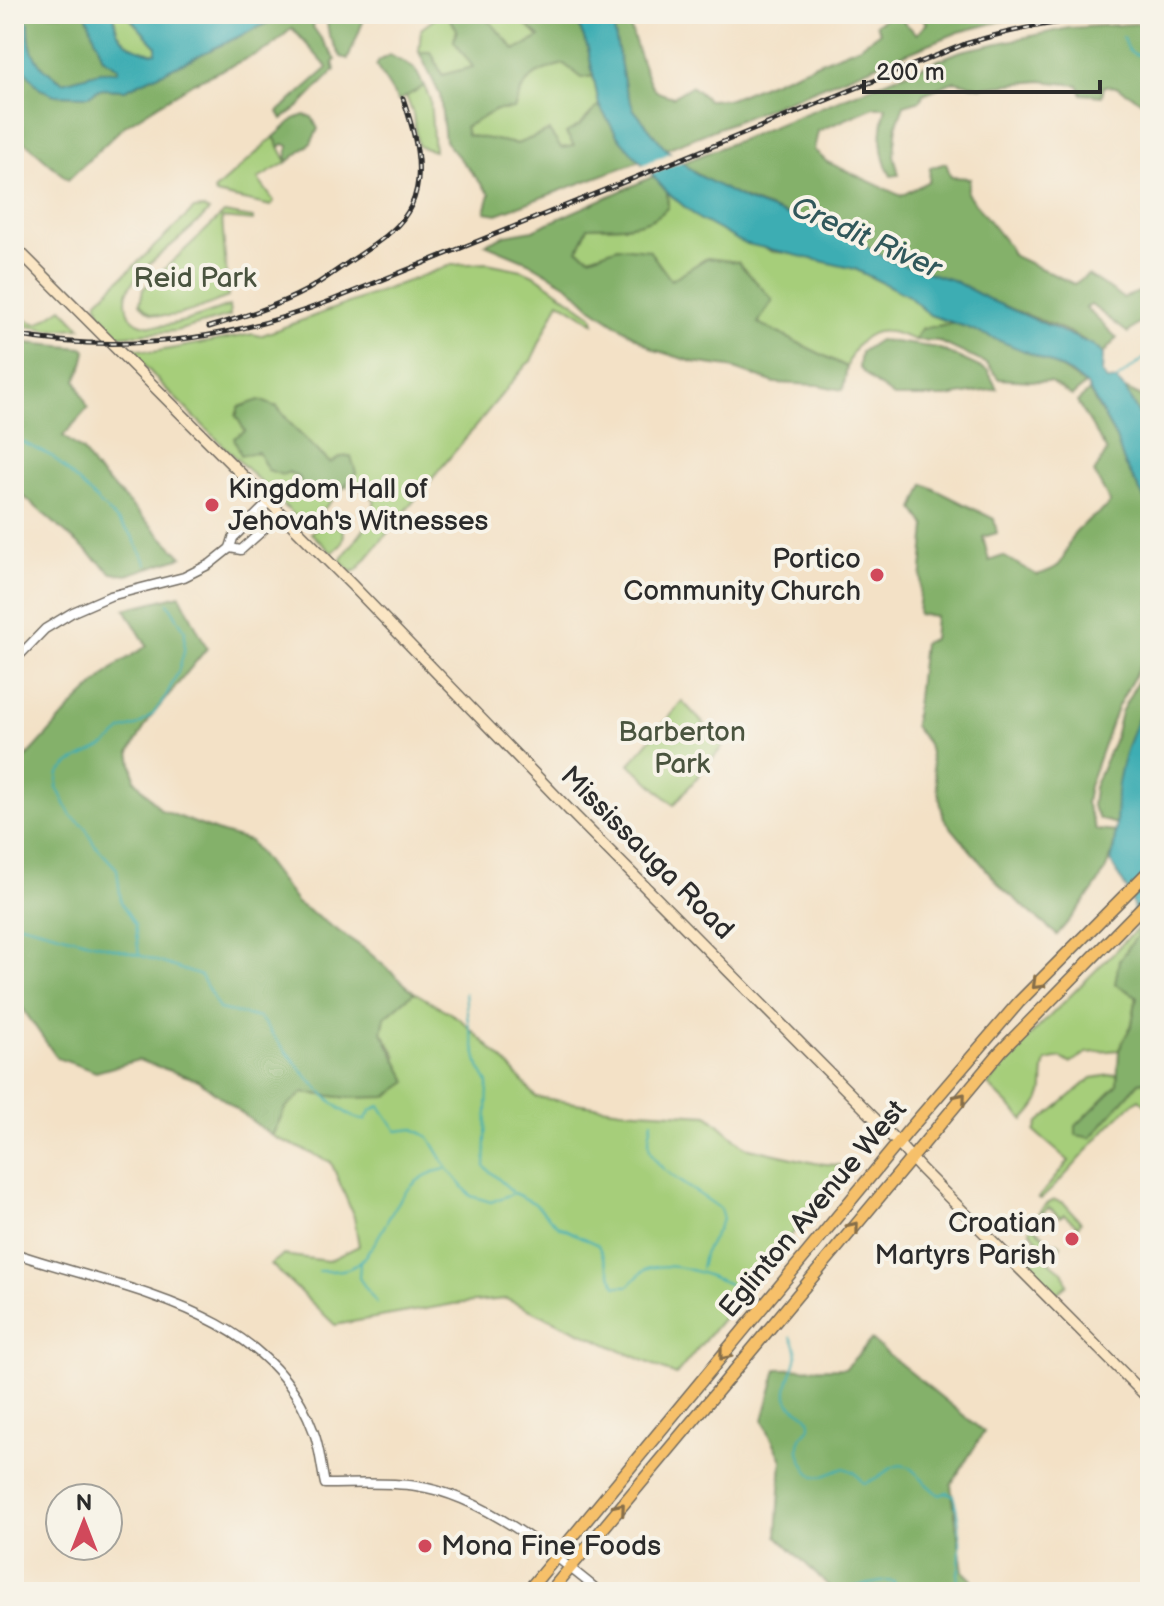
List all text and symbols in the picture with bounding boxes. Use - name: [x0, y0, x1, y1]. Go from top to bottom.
- scale bar: [864, 44, 1100, 94]
- text: 200 m: [876, 58, 945, 87]
- water label: Credit River: [786, 189, 948, 288]
- park label: Reid Park: [134, 262, 257, 295]
- place label: Kingdom Hall of Jehovah's Witnesses: [228, 473, 489, 538]
- marker: Kingdom Hall of Jehovah's Witnesses: [203, 496, 221, 514]
- place label: Portico Community Church: [623, 543, 861, 608]
- marker: Portico Community Church: [868, 566, 886, 584]
- park label: Barberton Park: [618, 716, 746, 781]
- street label: Mississauga Road: [553, 759, 741, 947]
- one-way arrow: [1032, 975, 1046, 990]
- street label: Eglinton Avenue West: [712, 1093, 914, 1324]
- one-way arrow: [951, 1093, 966, 1108]
- place label: Croatian Martyrs Parish: [874, 1207, 1056, 1272]
- one-way arrow: [844, 1222, 859, 1236]
- marker: Croatian Martyrs Parish: [1063, 1230, 1081, 1248]
- one-way arrow: [719, 1346, 734, 1360]
- north arrow: [44, 1482, 124, 1562]
- text: N: [76, 1490, 92, 1517]
- one-way arrow: [610, 1503, 625, 1517]
- place label: Mona Fine Foods: [441, 1530, 661, 1563]
- marker: Mona Fine Foods: [416, 1537, 434, 1555]

